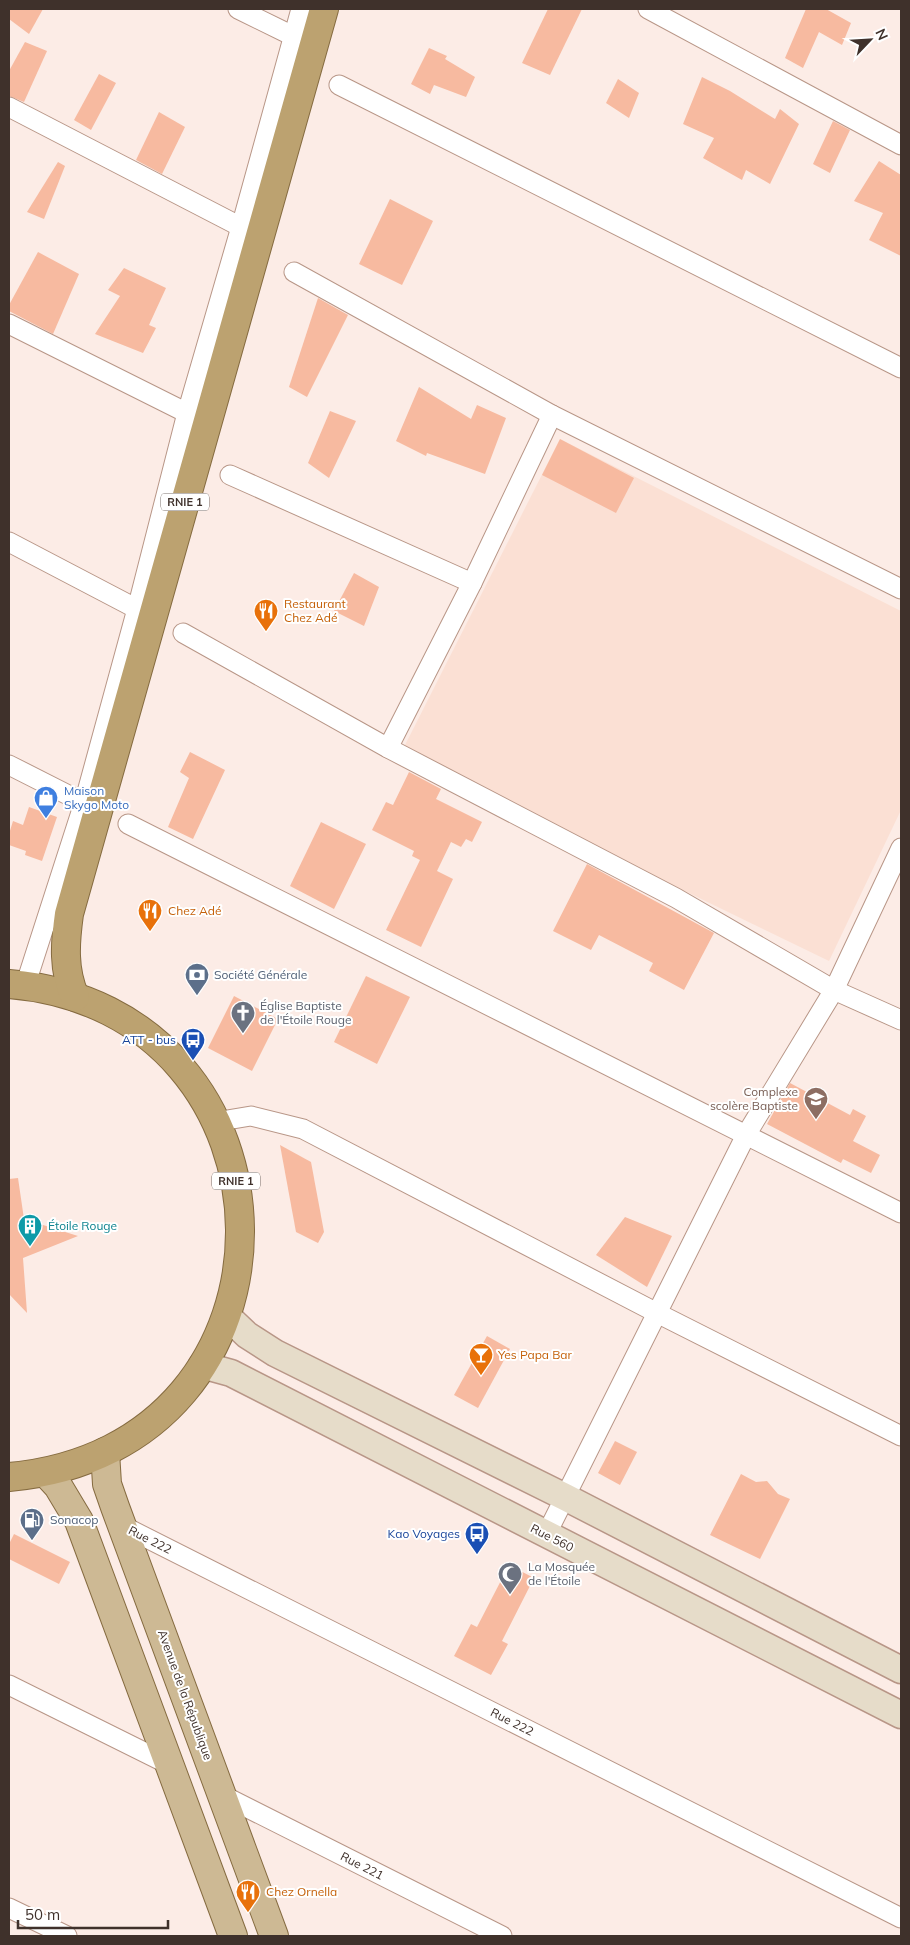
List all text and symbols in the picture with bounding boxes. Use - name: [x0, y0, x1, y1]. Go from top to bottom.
- north arrow: [845, 15, 895, 65]
- text: N: [871, 26, 892, 43]
- road number: RNIE 1: [161, 494, 209, 511]
- place label: Restaurant Chez Adé: [284, 596, 346, 625]
- restaurant icon: Restaurant Chez Adé: [253, 598, 279, 632]
- place label: Maison Skygo Moto: [64, 783, 129, 812]
- shop icon: Maison Skygo Moto: [33, 785, 59, 819]
- restaurant icon: Chez Adé: [137, 898, 163, 932]
- place label: Chez Adé: [168, 903, 222, 918]
- bank icon: Société Générale: [184, 962, 210, 996]
- place label: Société Générale: [214, 967, 307, 982]
- place label: Église Baptiste de l'Étoile Rouge: [260, 998, 351, 1027]
- church icon: Église Baptiste de l'Étoile Rouge: [230, 1000, 256, 1034]
- bus stop icon: ATT - bus: [180, 1027, 206, 1061]
- place label: ATT - bus: [122, 1032, 176, 1047]
- place label: Complexe scolère Baptiste: [710, 1084, 798, 1113]
- school or university icon: Complexe scolère Baptiste: [803, 1086, 829, 1120]
- road number: RNIE 1: [212, 1172, 260, 1190]
- building icon: Étoile Rouge: [17, 1213, 43, 1247]
- place label: Étoile Rouge: [48, 1218, 117, 1233]
- bar icon: Yes Papa Bar: [468, 1342, 494, 1376]
- place label: Yes Papa Bar: [497, 1347, 573, 1362]
- fuel station icon: Sonacop: [19, 1507, 45, 1541]
- place label: Sonacop: [50, 1512, 98, 1527]
- street label: Rue 560: [528, 1520, 576, 1555]
- bus stop icon: Kao Voyages: [464, 1521, 490, 1555]
- street label: Rue 222: [126, 1522, 174, 1557]
- place label: Kao Voyages: [388, 1526, 460, 1541]
- place label: La Mosquée de l'Étoile: [528, 1559, 595, 1588]
- mosque icon: La Mosquée de l'Étoile: [497, 1561, 523, 1595]
- street label: Avenue de la République: [155, 1628, 216, 1762]
- street label: Rue 222: [488, 1704, 536, 1739]
- street label: Rue 221: [338, 1848, 386, 1883]
- restaurant icon: Chez Ornella: [235, 1879, 261, 1913]
- place label: Chez Ornella: [266, 1884, 337, 1899]
- scale bar: [18, 1898, 168, 1930]
- text: 50 m: [25, 1905, 60, 1924]

